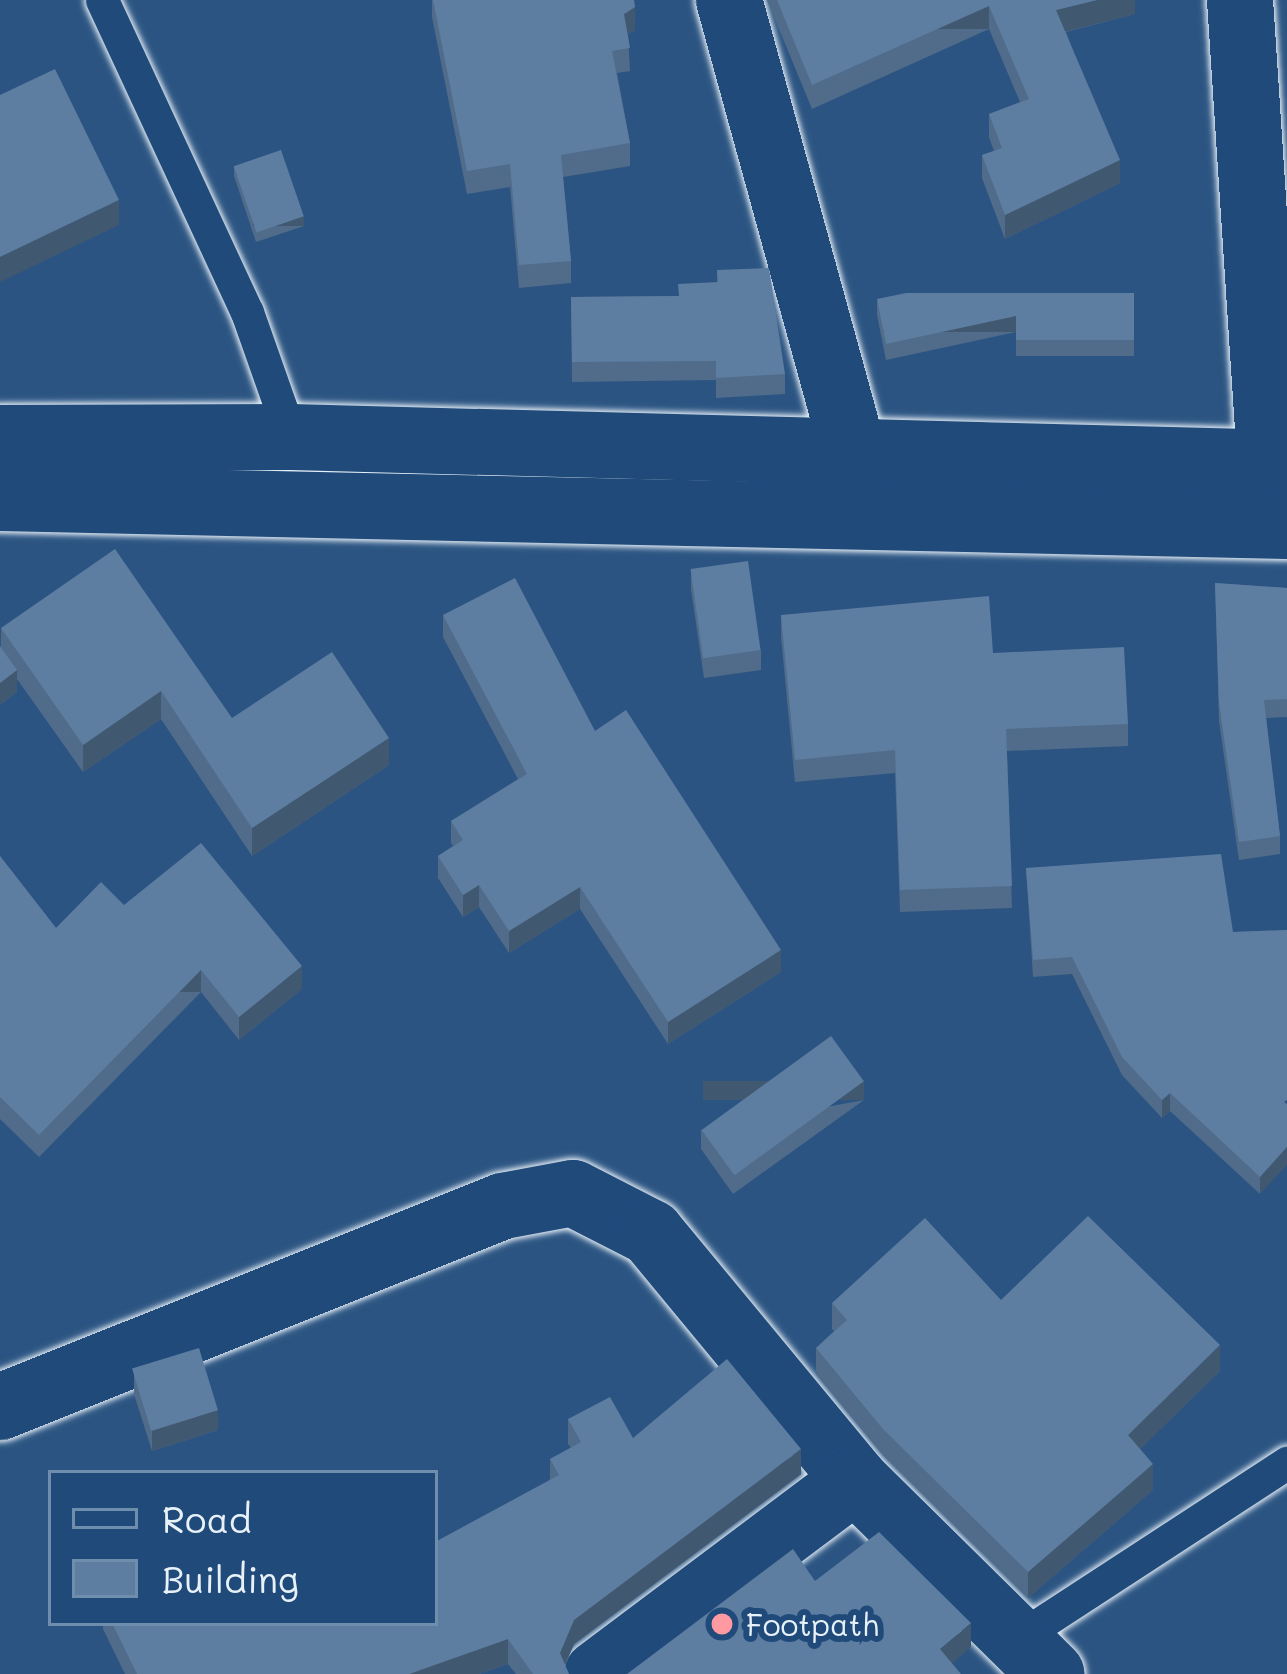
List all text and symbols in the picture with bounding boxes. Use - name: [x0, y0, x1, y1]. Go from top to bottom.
- legend: [48, 1470, 438, 1626]
- text: Road: [162, 1495, 252, 1542]
- text: Building: [162, 1555, 299, 1602]
- place label: Footpath: [746, 1606, 879, 1642]
- marker: Footpath: [709, 1611, 735, 1637]

